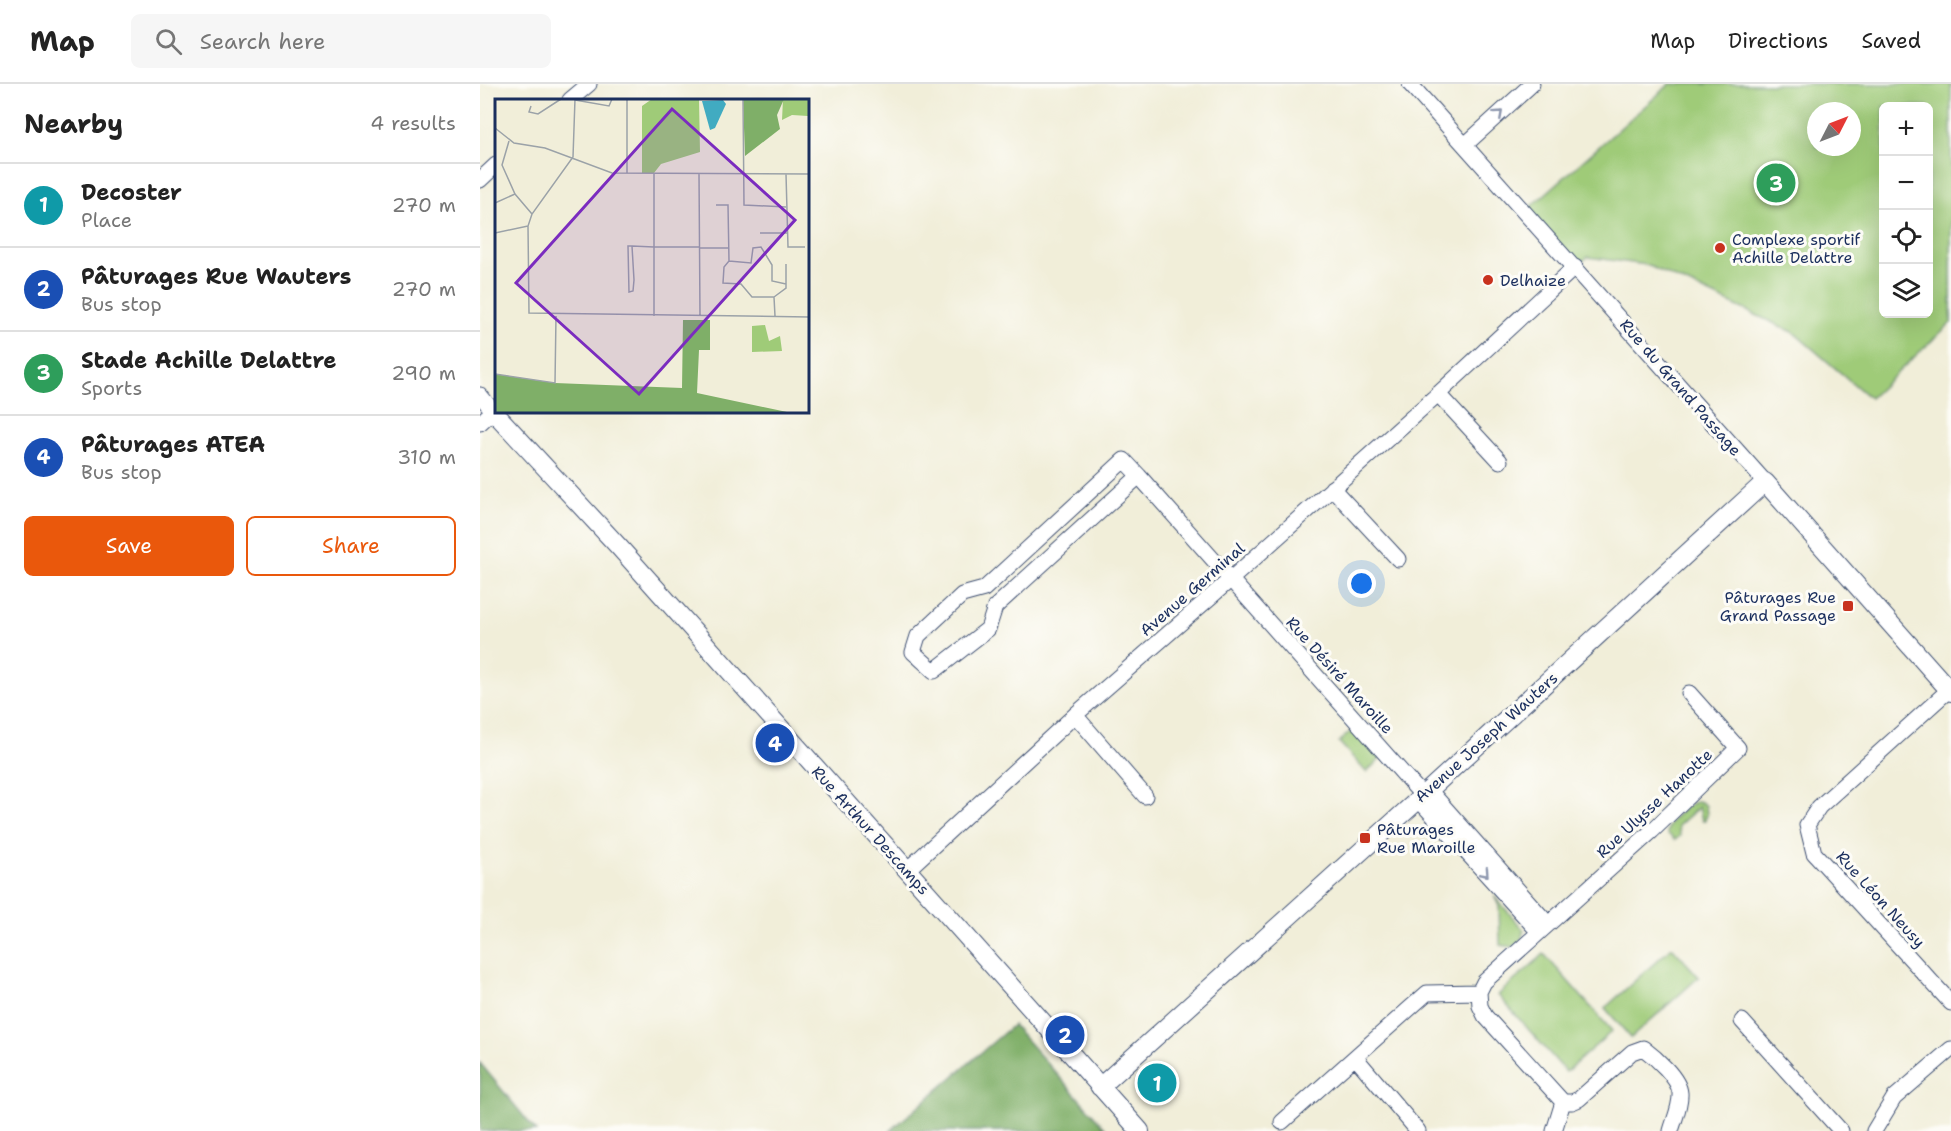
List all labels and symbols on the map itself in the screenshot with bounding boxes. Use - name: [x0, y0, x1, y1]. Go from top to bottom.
- inset map: [495, 99, 808, 412]
- north arrow: [1807, 102, 1861, 156]
- one-way arrow: [1492, 110, 1503, 121]
- pin: 3: [1756, 160, 1796, 206]
- place label: Complexe sportif Achille Delattre: [1732, 229, 1862, 268]
- marker: Complexe sportif Achille Delattre: [1713, 241, 1727, 255]
- place label: Delhaize: [1500, 270, 1566, 291]
- marker: Delhaize: [1481, 273, 1495, 287]
- street label: Rue du Grand Passage: [1615, 314, 1746, 460]
- street label: Avenue Germinal: [1136, 538, 1249, 641]
- your location: [1347, 569, 1376, 598]
- place label: Pâturages Rue Grand Passage: [1720, 587, 1836, 626]
- marker: Pâturages Rue Grand Passage: [1841, 599, 1855, 613]
- street label: Rue Désiré Maroille: [1281, 612, 1398, 738]
- street label: Avenue Joseph Wauters: [1410, 667, 1562, 807]
- pin: 4: [756, 720, 794, 766]
- street label: Rue Ulysse Hanotte: [1592, 744, 1717, 863]
- street label: Rue Arthur Descamps: [807, 761, 934, 899]
- place label: Pâturages Rue Maroille: [1377, 819, 1476, 858]
- marker: Pâturages Rue Maroille: [1358, 831, 1372, 845]
- street label: Rue Léon Neusy: [1832, 846, 1930, 952]
- one-way arrow: [1478, 866, 1489, 877]
- pin: 2: [1046, 1012, 1084, 1058]
- pin: 1: [1138, 1060, 1176, 1106]

